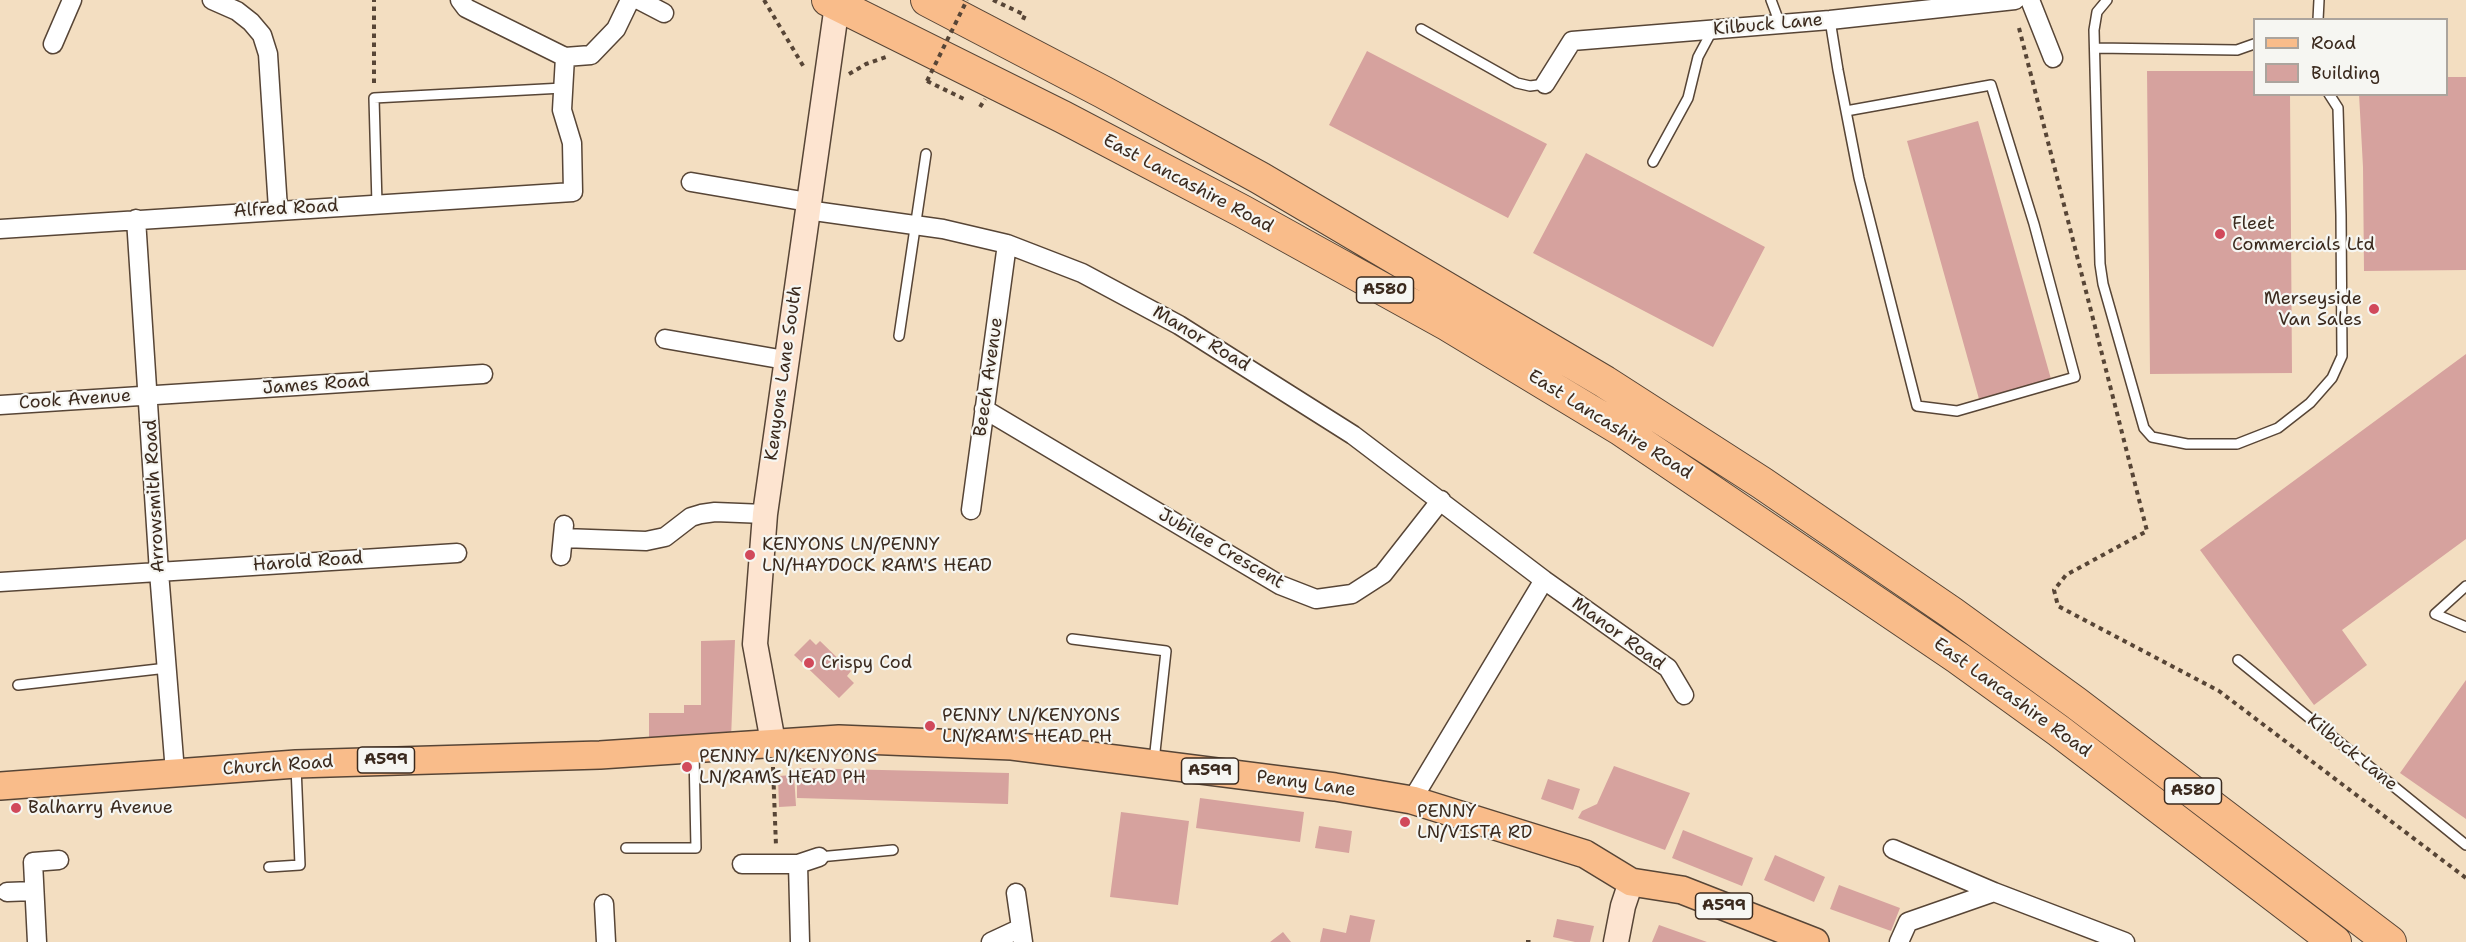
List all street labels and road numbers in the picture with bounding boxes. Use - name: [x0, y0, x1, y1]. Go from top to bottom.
- street label: Kilbuck Lane: [1712, 9, 1824, 41]
- street label: East Lancashire Road: [1099, 130, 1277, 238]
- street label: Alfred Road: [233, 195, 339, 223]
- road number: A580: [1356, 277, 1414, 303]
- street label: Kenyons Lane South: [761, 284, 807, 462]
- street label: Manor Road: [1148, 301, 1254, 377]
- street label: Beech Avenue: [970, 316, 1008, 438]
- street label: East Lancashire Road: [1524, 366, 1696, 484]
- street label: James Road: [262, 370, 370, 400]
- street label: Cook Avenue: [18, 385, 132, 415]
- street label: Arrowsmith Road: [140, 419, 170, 573]
- street label: Jubilee Crescent: [1154, 504, 1288, 594]
- street label: Harold Road: [252, 547, 364, 577]
- street label: Manor Road: [1567, 593, 1669, 675]
- street label: East Lancashire Road: [1929, 633, 2095, 763]
- street label: Kilbuck Lane: [2302, 710, 2402, 796]
- road number: A599: [358, 747, 414, 773]
- street label: Church Road: [222, 751, 334, 781]
- road number: A599: [1182, 758, 1238, 784]
- street label: Penny Lane: [1255, 766, 1357, 802]
- road number: A580: [2164, 778, 2222, 804]
- road number: A599: [1696, 893, 1752, 919]

